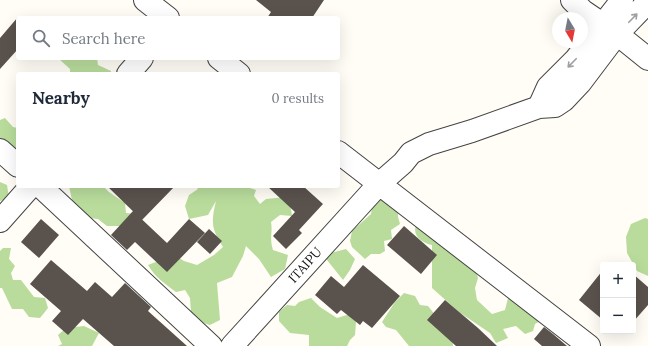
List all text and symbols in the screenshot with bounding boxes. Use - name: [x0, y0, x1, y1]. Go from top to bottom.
- north arrow: [552, 12, 588, 48]
- one-way arrow: [628, 13, 637, 23]
- search box: [16, 16, 340, 60]
- icon: search: [30, 27, 52, 49]
- text: Search here: [62, 29, 145, 48]
- one-way arrow: [567, 58, 576, 68]
- text: Nearby: [32, 87, 90, 109]
- text: 0 results: [272, 90, 324, 107]
- street label: ITAIPU: [284, 243, 326, 286]
- map controls: [600, 262, 636, 334]
- button: +: [600, 262, 636, 298]
- button: −: [600, 298, 636, 334]

